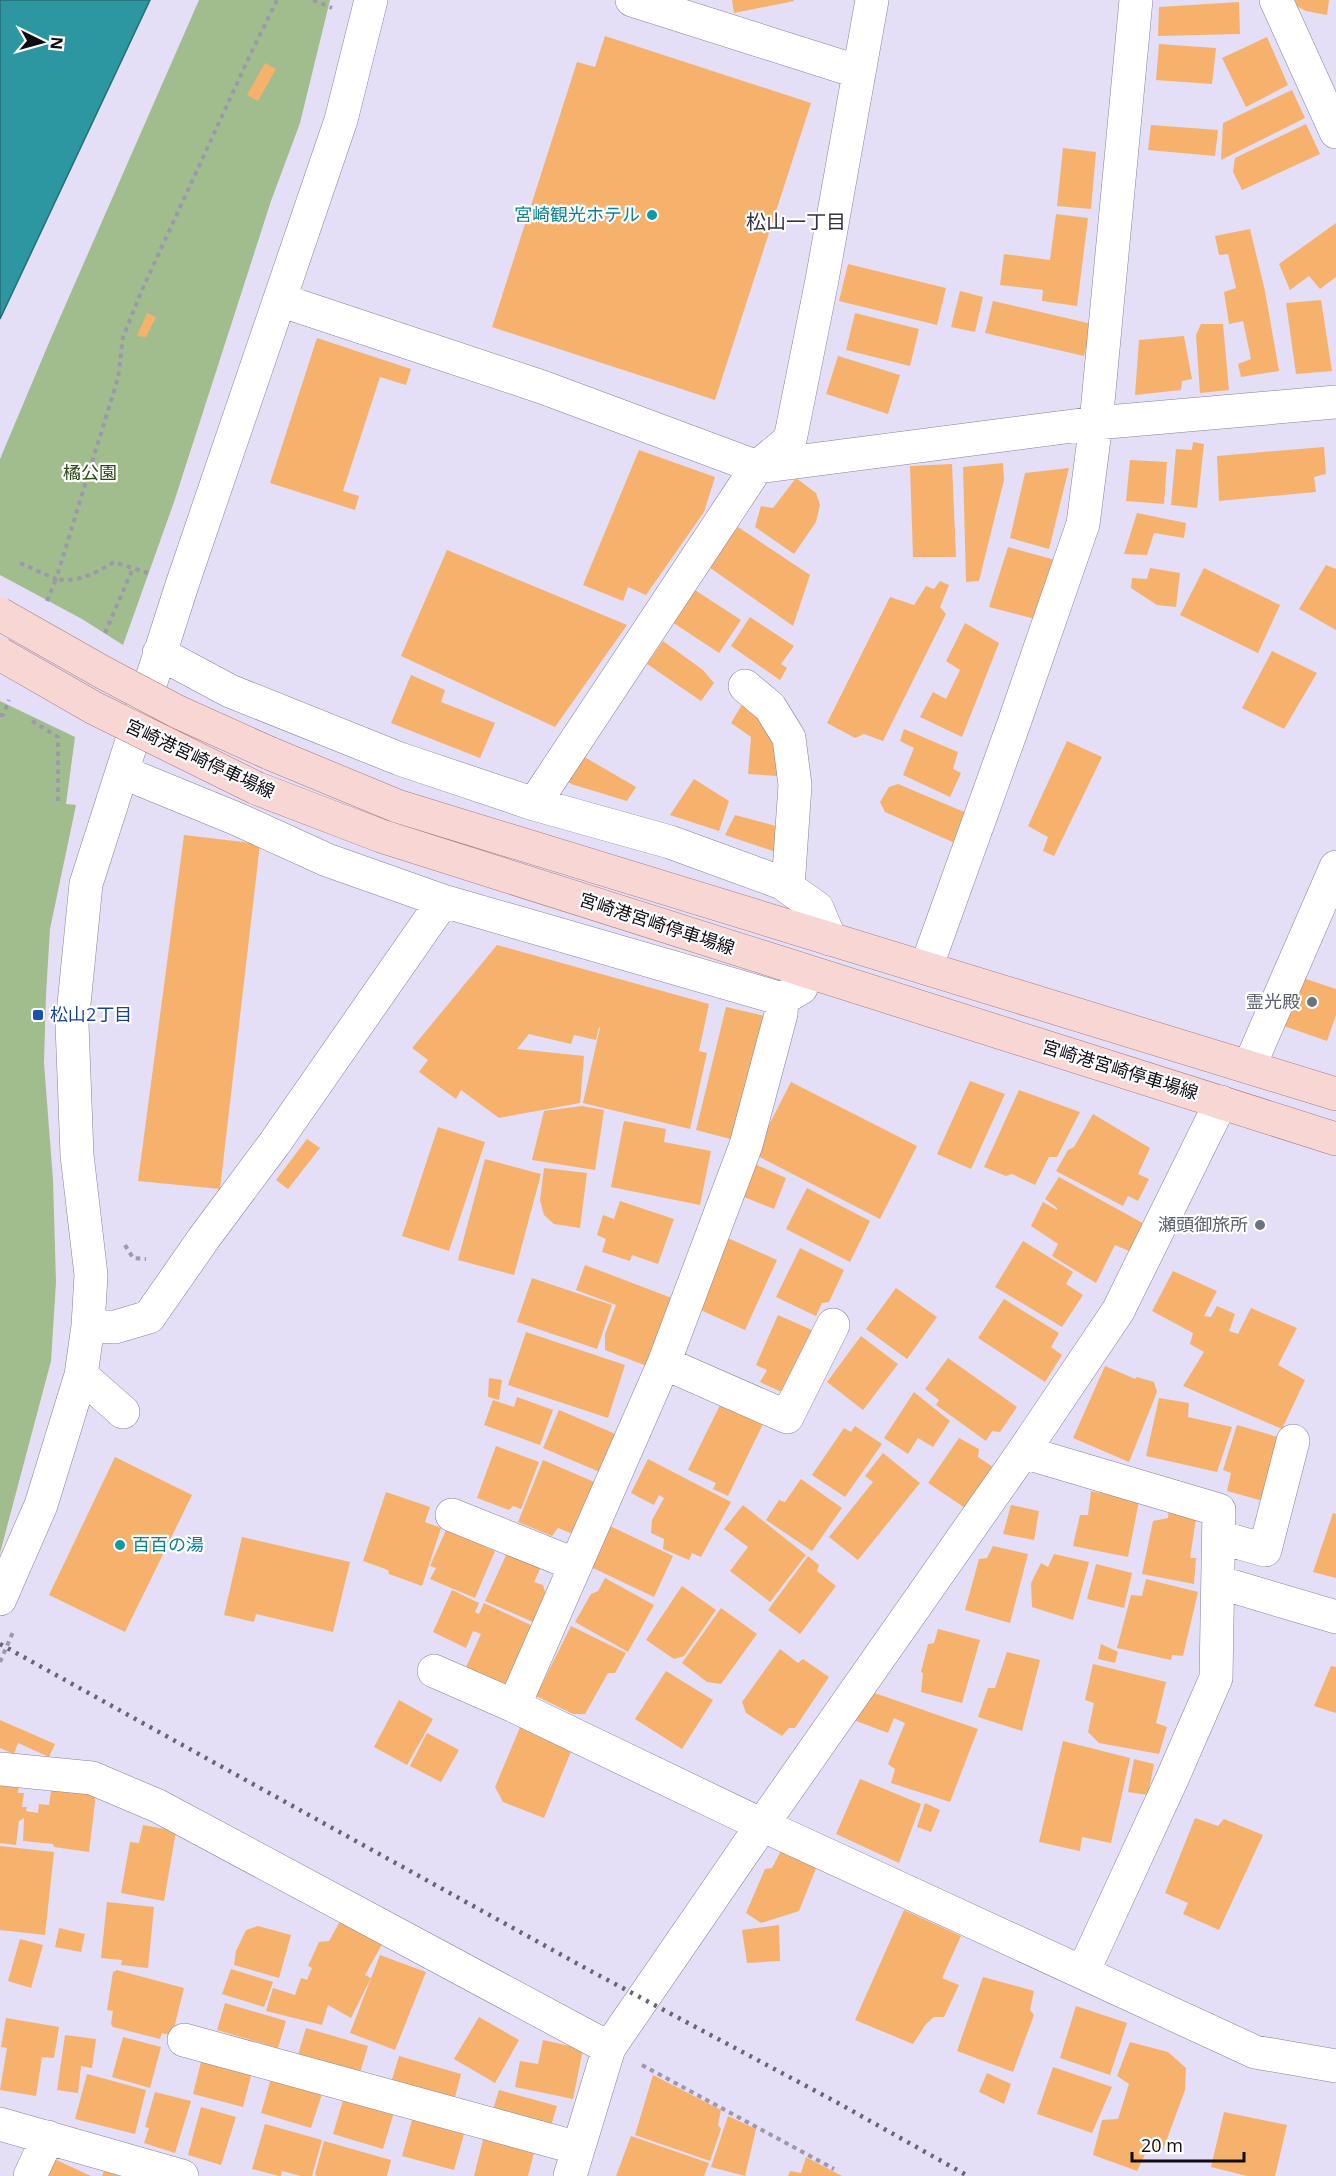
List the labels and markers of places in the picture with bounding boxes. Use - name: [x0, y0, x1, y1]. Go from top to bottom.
- place label: 宮崎観光ホテル: [514, 202, 640, 226]
- marker: 宮崎観光ホテル: [645, 208, 659, 222]
- place label: 霊光殿: [1246, 989, 1300, 1013]
- marker: 霊光殿: [1305, 995, 1319, 1009]
- place label: 松山2丁目: [50, 1002, 132, 1026]
- marker: 松山2丁目: [31, 1008, 45, 1022]
- place label: 瀬頭御旅所: [1158, 1212, 1248, 1236]
- marker: 瀬頭御旅所: [1253, 1218, 1267, 1232]
- place label: 百百の湯: [132, 1532, 204, 1556]
- marker: 百百の湯: [113, 1538, 127, 1552]

